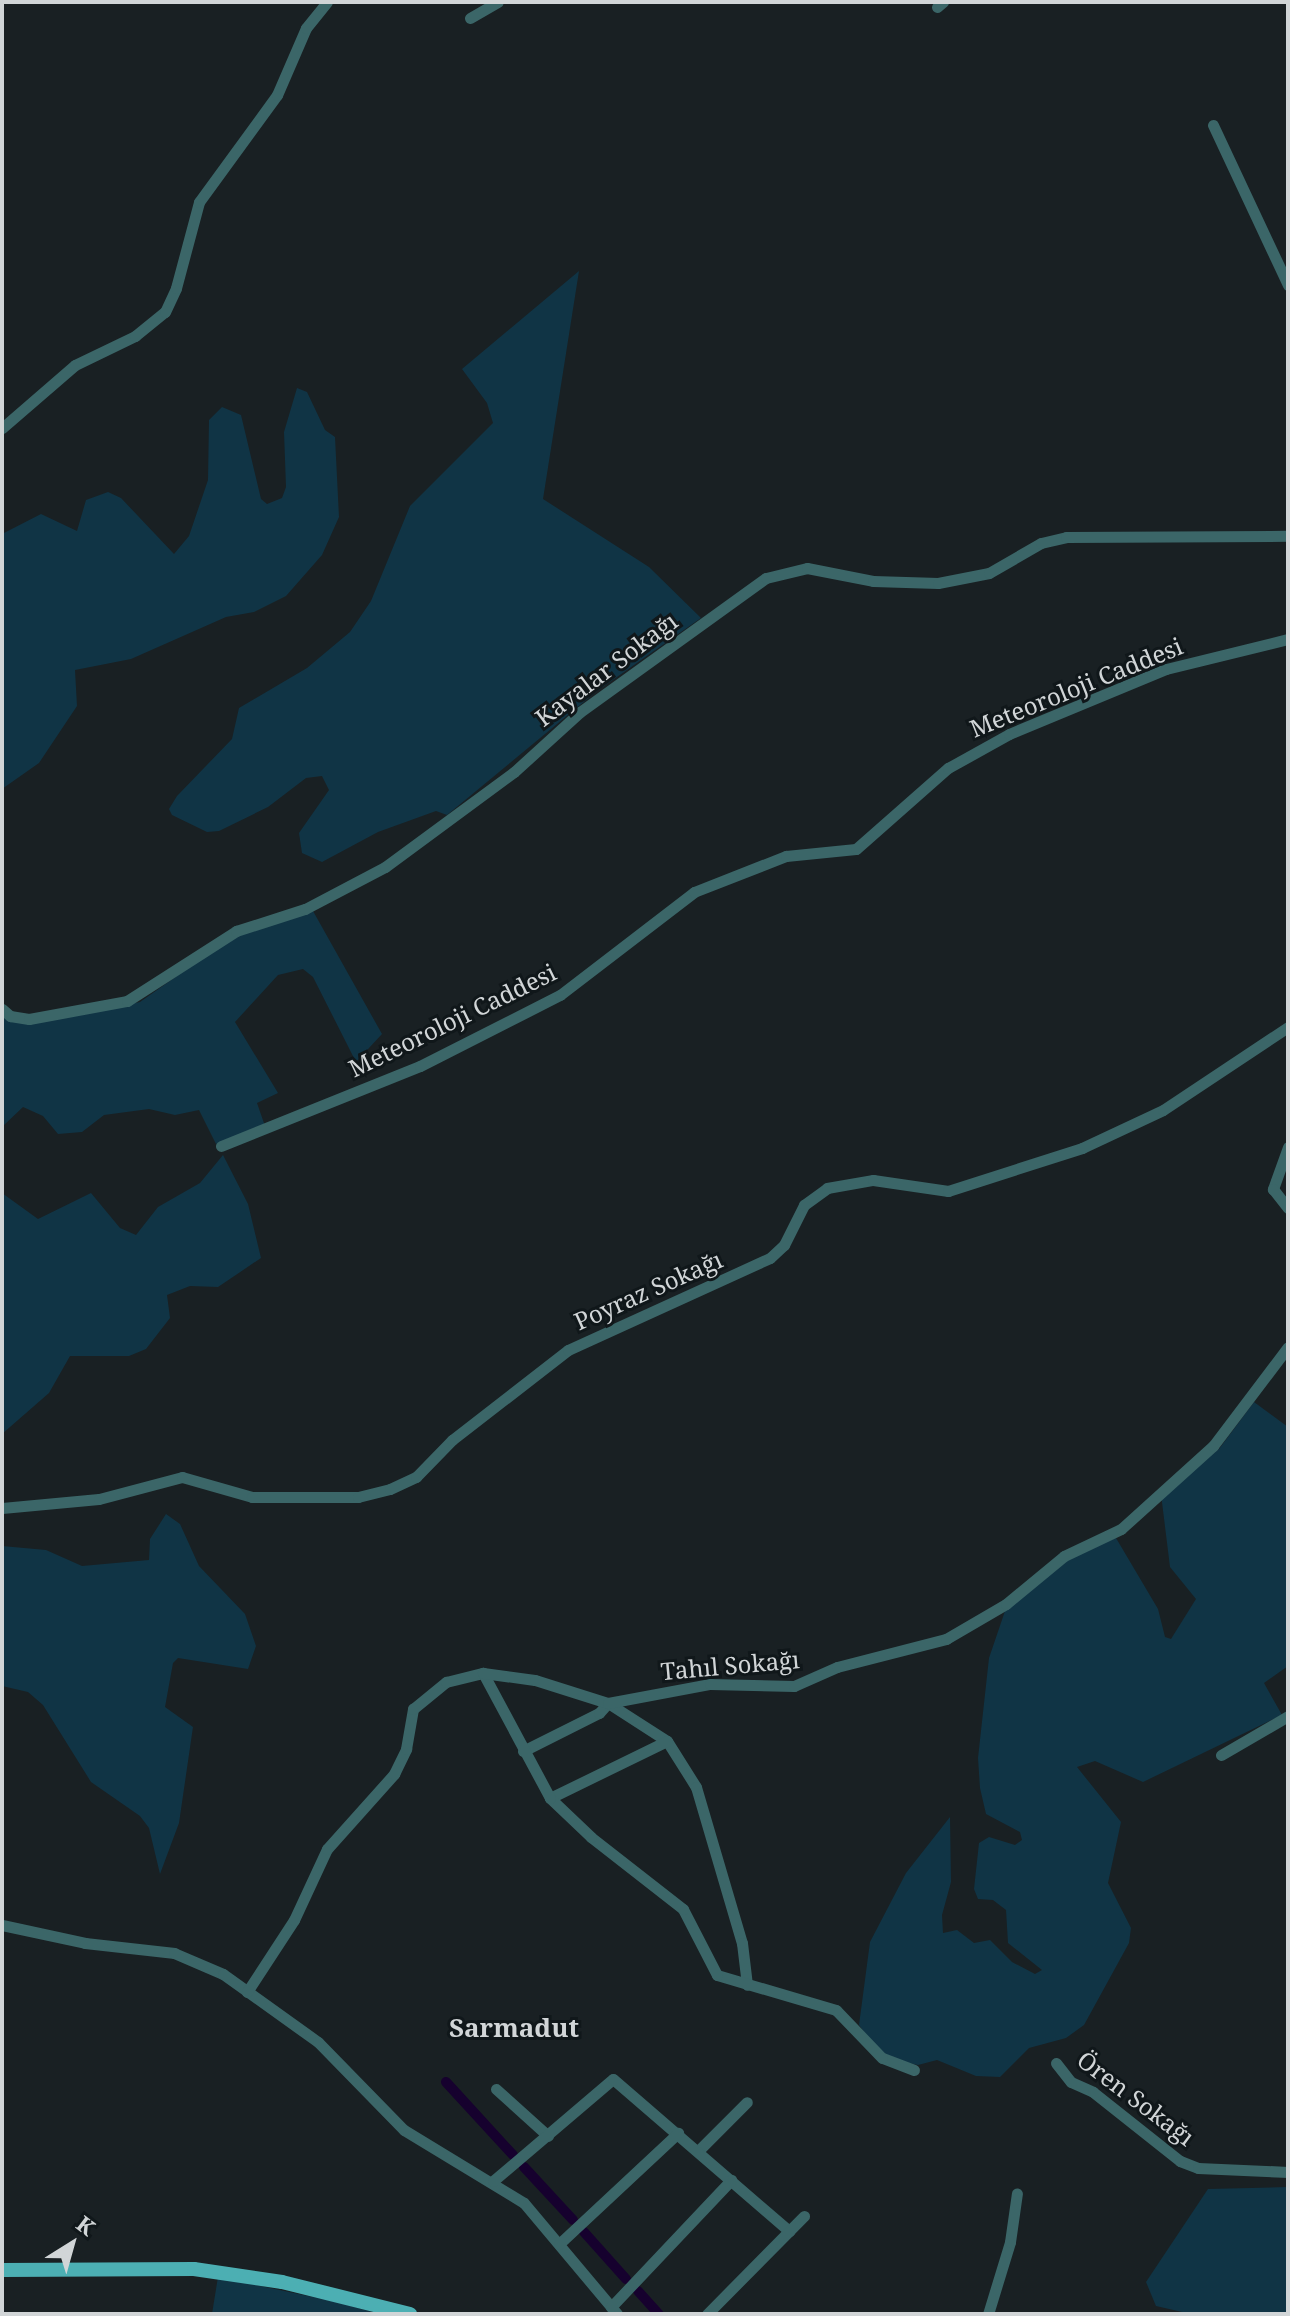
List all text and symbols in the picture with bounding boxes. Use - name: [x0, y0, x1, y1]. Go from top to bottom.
- street label: Kayalar Sokağı: [529, 606, 683, 732]
- street label: Meteoroloji Caddesi: [965, 631, 1187, 743]
- street label: Meteoroloji Caddesi: [344, 957, 560, 1083]
- street label: Poyraz Sokağı: [569, 1244, 727, 1336]
- street label: Tahıl Sokağı: [659, 1645, 801, 1685]
- district label: Sarmadut: [449, 2012, 579, 2044]
- street label: Ören Sokağı: [1072, 2045, 1200, 2151]
- north arrow: [32, 2204, 112, 2284]
- text: K: [71, 2208, 102, 2242]

